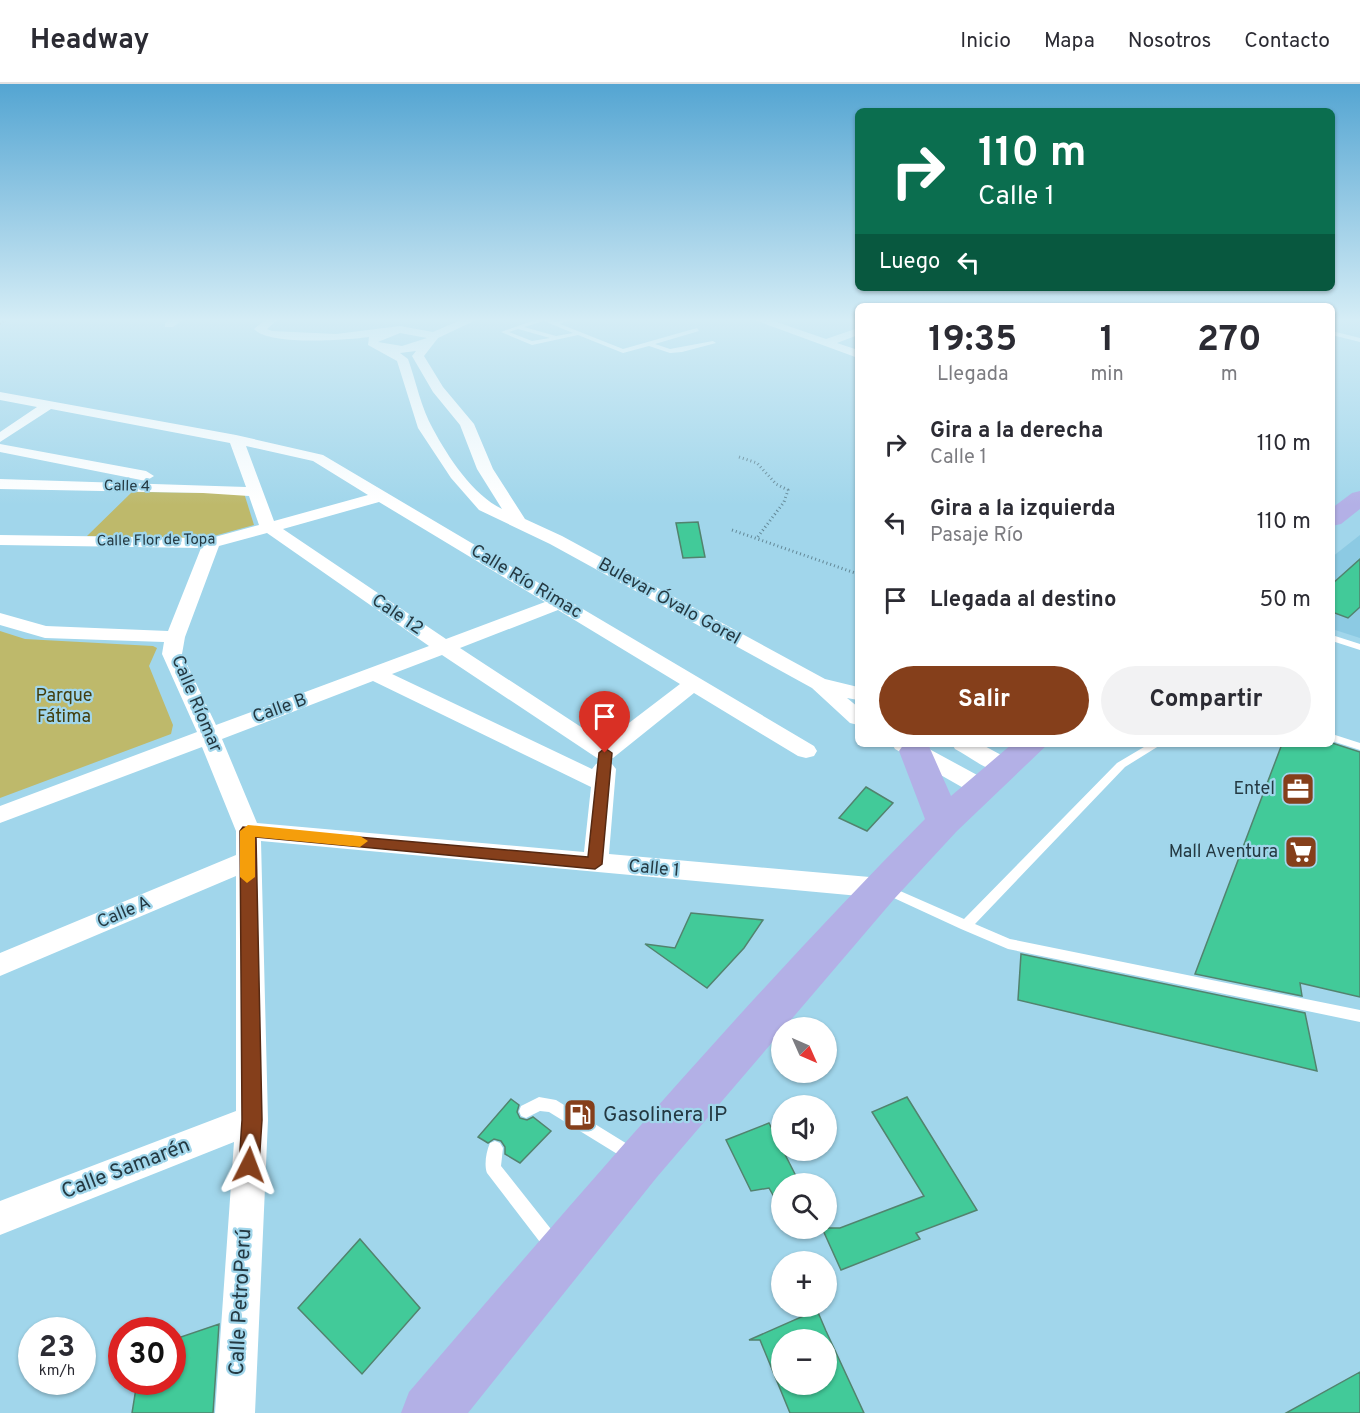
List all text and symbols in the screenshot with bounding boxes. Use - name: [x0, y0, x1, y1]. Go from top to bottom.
- text: Headway: [30, 23, 149, 59]
- text: Inicio: [960, 28, 1011, 55]
- text: Mapa: [1044, 28, 1095, 55]
- text: Nosotros: [1128, 28, 1211, 55]
- text: Contacto: [1244, 28, 1330, 55]
- text: 110 m: [978, 128, 1087, 181]
- icon: right: [879, 132, 957, 210]
- text: Calle 1: [978, 180, 1055, 214]
- icon: left: [952, 246, 985, 279]
- text: Luego: [879, 249, 940, 276]
- text: 19:35: [928, 318, 1017, 364]
- text: 1: [1100, 318, 1114, 364]
- text: 270: [1197, 318, 1262, 364]
- text: Llegada: [937, 362, 1008, 388]
- text: min: [1090, 362, 1124, 388]
- text: m: [1221, 362, 1238, 388]
- text: Gira a la derecha: [930, 418, 1103, 445]
- icon: right: [879, 428, 912, 461]
- text: 110 m: [1257, 431, 1311, 458]
- text: Calle 1: [930, 445, 987, 471]
- street label: Calle 4: [104, 477, 150, 497]
- text: Gira a la izquierda: [930, 496, 1116, 523]
- icon: left: [879, 506, 912, 539]
- text: 110 m: [1257, 509, 1311, 536]
- text: Pasaje Río: [930, 523, 1023, 549]
- street label: Calle Flor de Topa: [96, 530, 216, 552]
- street label: Calle Río Rimac: [466, 540, 586, 624]
- street label: Bulevar Óvalo Gorel: [594, 552, 745, 651]
- icon: arrive: [879, 584, 912, 617]
- text: Llegada al destino: [930, 587, 1116, 614]
- text: 50 m: [1259, 587, 1311, 614]
- street label: Cale 12: [367, 589, 427, 641]
- street label: Calle Ríomar: [165, 652, 227, 756]
- button: Salir: [879, 666, 1089, 735]
- button: Compartir: [1101, 666, 1311, 735]
- park label: Parque Fátima: [35, 685, 93, 729]
- street label: Calle B: [250, 689, 310, 729]
- pin: [579, 691, 630, 753]
- icon: arrive: [588, 700, 621, 733]
- office icon: Entel: [1280, 771, 1316, 807]
- place label: Entel: [1233, 778, 1275, 801]
- supermarket icon: Mall Aventura: [1283, 834, 1319, 870]
- place label: Mall Aventura: [1169, 841, 1278, 864]
- street label: Calle 1: [628, 855, 680, 883]
- street label: Calle A: [94, 891, 154, 935]
- north arrow: [771, 1017, 837, 1083]
- map controls: [771, 1017, 837, 1395]
- button: sound: [771, 1095, 837, 1161]
- fuel station icon: Gasolinera IP: [562, 1097, 598, 1133]
- place label: Gasolinera IP: [603, 1102, 727, 1129]
- street label: Calle Samarén: [58, 1132, 194, 1206]
- position arrow: [217, 1133, 281, 1197]
- button: search: [771, 1173, 837, 1239]
- street label: Calle PetroPerú: [224, 1228, 258, 1376]
- button: +: [771, 1251, 837, 1317]
- speed limit sign: 30: [108, 1317, 186, 1395]
- button: −: [771, 1329, 837, 1395]
- text: 23: [39, 1330, 75, 1367]
- text: km/h: [39, 1362, 75, 1381]

